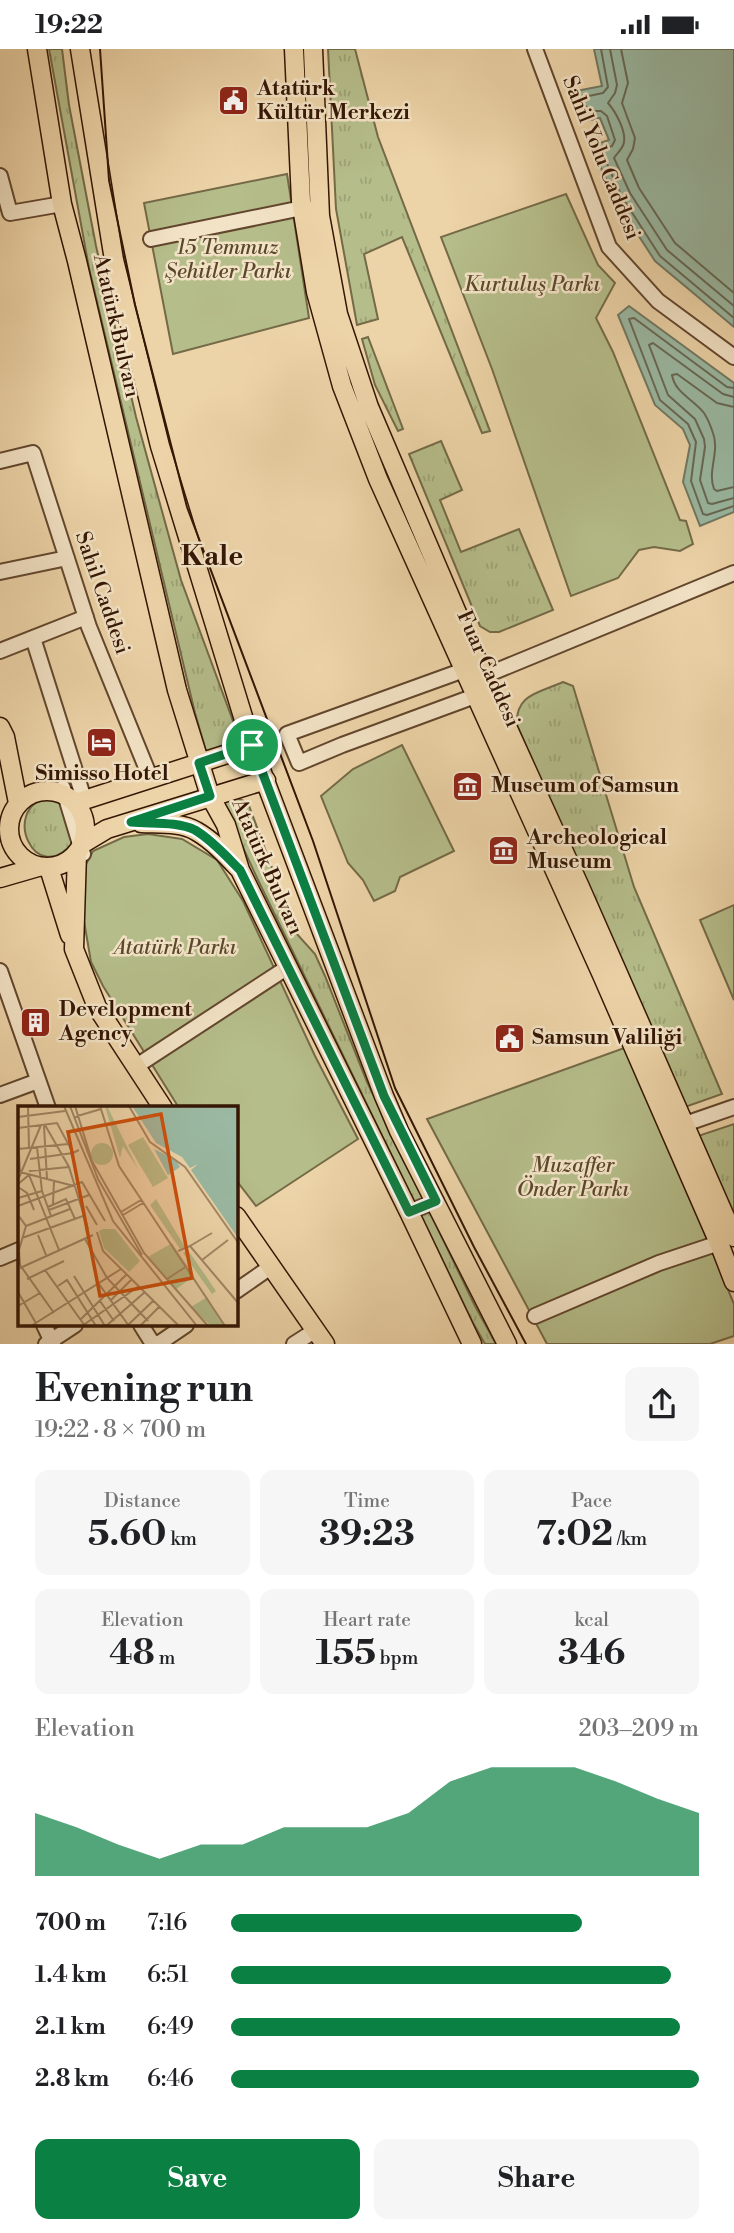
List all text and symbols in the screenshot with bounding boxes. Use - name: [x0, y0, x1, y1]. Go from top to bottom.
- text: 19:22: [35, 9, 103, 41]
- street label: Sahil Yolu Caddesi: [556, 72, 646, 244]
- place label: Atatürk Kültür Merkezi: [256, 76, 410, 126]
- public building icon: Atatürk Kültür Merkezi: [217, 84, 251, 118]
- park label: 15 Temmuz Şehitler Parkı: [165, 235, 292, 285]
- street label: Atatürk Bulvarı: [87, 251, 145, 400]
- park label: Kurtuluş Parkı: [464, 272, 600, 298]
- street label: Sahil Caddesi: [69, 528, 135, 658]
- district label: Kale: [181, 539, 243, 574]
- street label: Fuar Caddesi: [451, 606, 525, 732]
- pin: [222, 715, 282, 775]
- hotel icon: Simisso Hotel: [85, 725, 119, 759]
- icon: arrive: [233, 726, 271, 764]
- place label: Simisso Hotel: [35, 761, 169, 787]
- museum icon: Museum of Samsun: [451, 769, 485, 803]
- place label: Museum of Samsun: [491, 773, 679, 799]
- street label: Atatürk Bulvarı: [225, 794, 309, 939]
- place label: Archeological Museum: [526, 825, 667, 875]
- museum icon: Archeological Museum: [487, 833, 521, 867]
- park label: Atatürk Parkı: [112, 935, 237, 961]
- place label: Development Agency: [58, 997, 192, 1047]
- building icon: Development Agency: [19, 1005, 53, 1039]
- public building icon: Samsun Valiliği: [492, 1021, 526, 1055]
- place label: Samsun Valiliği: [532, 1025, 682, 1051]
- inset map: [18, 1106, 238, 1327]
- park label: Muzaffer Önder Parkı: [517, 1153, 630, 1203]
- text: Evening run: [35, 1366, 253, 1413]
- button: share: [625, 1367, 699, 1441]
- text: 19:22 · 8 × 700 m: [35, 1416, 206, 1444]
- text: Distance: [104, 1489, 181, 1513]
- text: Time: [344, 1489, 390, 1513]
- text: Pace: [571, 1489, 612, 1513]
- text: 5.60: [88, 1513, 166, 1556]
- text: 39:23: [319, 1513, 415, 1556]
- text: 7:02: [536, 1513, 613, 1556]
- text: km: [166, 1527, 197, 1551]
- text: /km: [613, 1527, 647, 1551]
- text: Elevation: [101, 1608, 183, 1632]
- text: Heart rate: [323, 1608, 411, 1632]
- text: kcal: [574, 1608, 609, 1632]
- text: 48: [109, 1632, 155, 1675]
- text: 155: [316, 1632, 376, 1675]
- text: 346: [558, 1632, 625, 1675]
- text: m: [155, 1646, 175, 1670]
- text: bpm: [376, 1646, 418, 1670]
- text: Elevation: [35, 1715, 135, 1743]
- text: 203–209 m: [578, 1715, 699, 1743]
- text: 700 m: [35, 1909, 106, 1937]
- text: 7:16: [147, 1909, 187, 1937]
- text: 1.4 km: [35, 1961, 107, 1989]
- text: 6:51: [147, 1961, 189, 1989]
- text: 2.1 km: [35, 2013, 106, 2041]
- text: 6:49: [147, 2013, 194, 2041]
- text: 2.8 km: [35, 2065, 109, 2093]
- text: 6:46: [147, 2065, 194, 2093]
- button: Save: [35, 2139, 360, 2219]
- button: Share: [374, 2139, 699, 2219]

